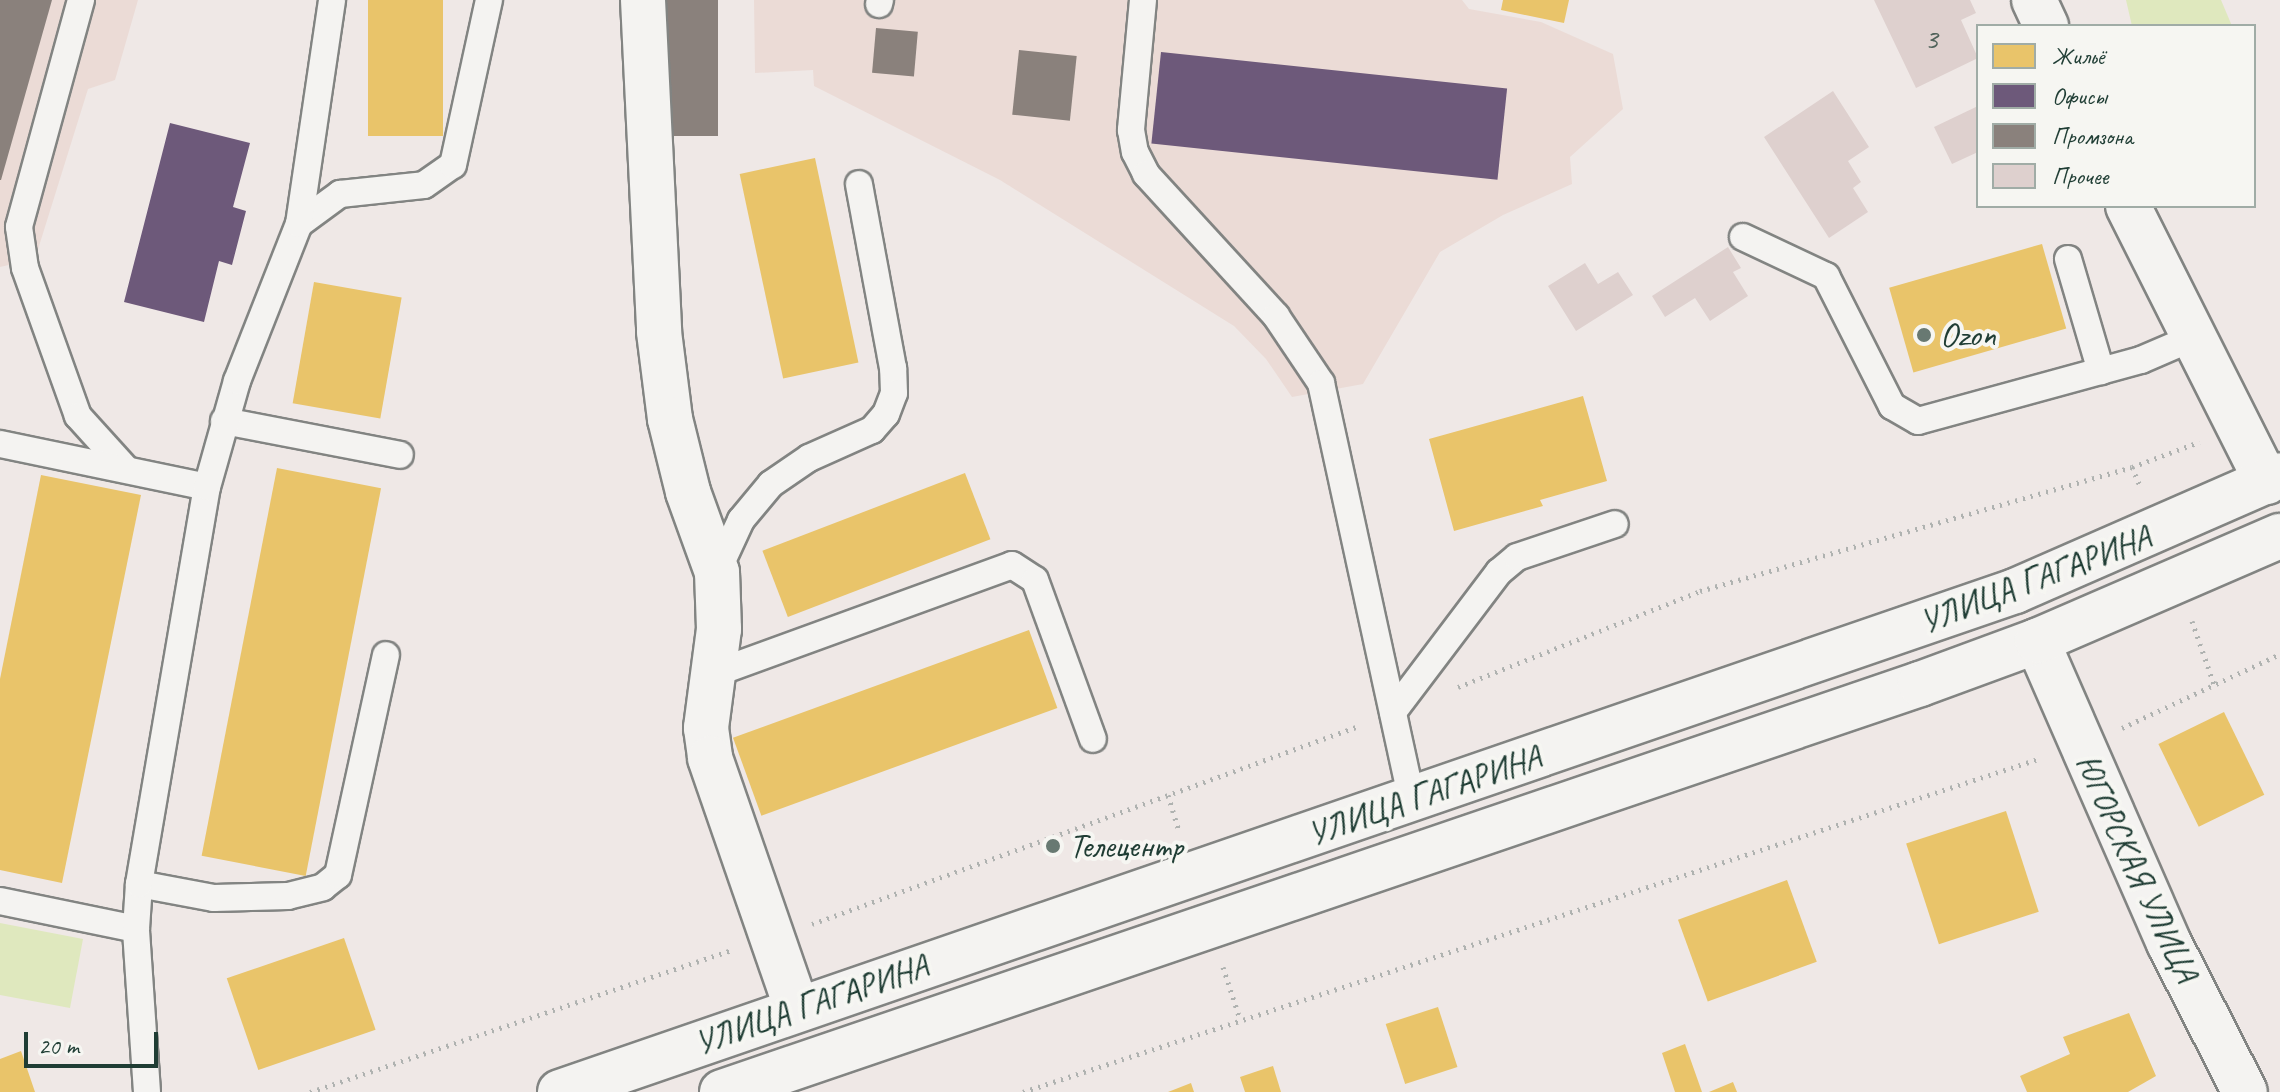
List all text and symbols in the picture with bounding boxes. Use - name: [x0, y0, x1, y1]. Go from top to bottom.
- house number: 3: [1924, 20, 1938, 56]
- legend: [1976, 24, 2256, 208]
- text: Жильё: [2052, 41, 2104, 71]
- text: Офисы: [2052, 81, 2107, 111]
- text: Промзона: [2052, 121, 2133, 151]
- text: Прочее: [2052, 161, 2108, 191]
- place label: Ozon: [1940, 315, 1996, 355]
- marker: Ozon: [1915, 326, 1933, 344]
- street label: УЛИЦА ГАГАРИНА: [1913, 516, 2157, 642]
- street label: УЛИЦА ГАГАРИНА: [1302, 736, 1546, 854]
- street label: ЮГОРСКАЯ УЛИЦА: [2066, 747, 2208, 989]
- place label: Телецентр: [1069, 826, 1183, 866]
- marker: Телецентр: [1044, 837, 1062, 855]
- street label: УЛИЦА ГАГАРИНА: [689, 945, 933, 1063]
- scale bar: [28, 1016, 162, 1066]
- text: 20 m: [38, 1031, 79, 1061]

